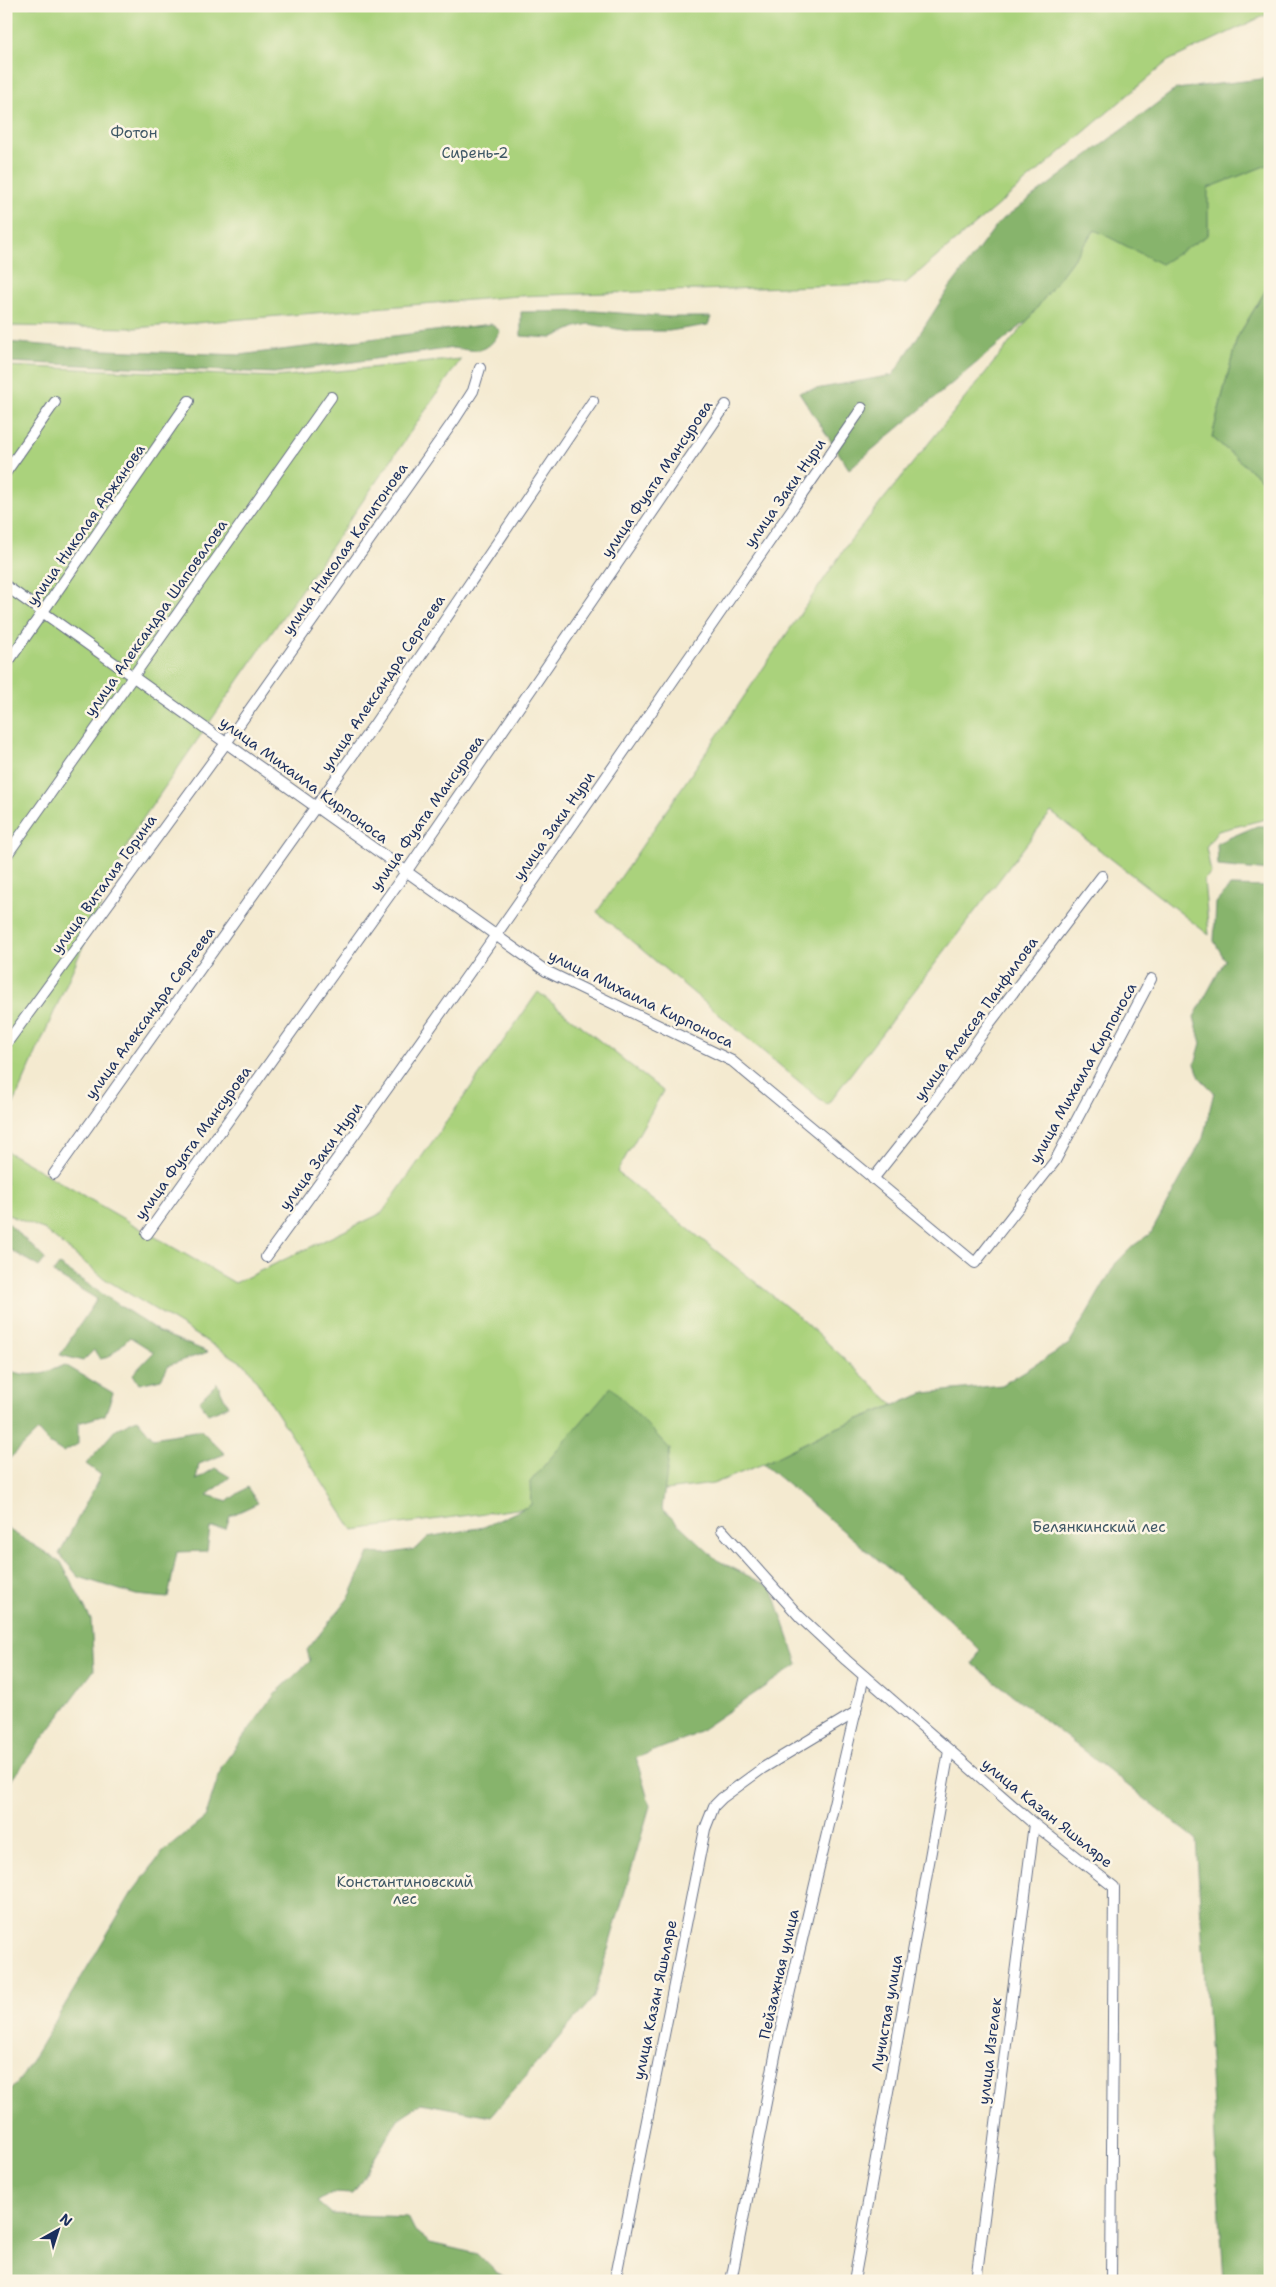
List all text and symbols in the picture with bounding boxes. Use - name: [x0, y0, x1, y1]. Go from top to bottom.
- park label: Фотон: [111, 123, 157, 143]
- park label: Сирень-2: [441, 143, 509, 163]
- street label: улица Фуата Мансурова: [597, 396, 718, 562]
- street label: улица Заки Нури: [740, 434, 830, 552]
- street label: улица Николая Аржанова: [22, 439, 150, 610]
- street label: улица Николая Капитонова: [278, 458, 413, 639]
- street label: улица Александра Шаповалова: [80, 515, 232, 721]
- street label: улица Александра Сергеева: [316, 590, 450, 775]
- street label: улица Михаила Кирпоноса: [216, 712, 393, 848]
- street label: улица Фуата Мансурова: [366, 731, 489, 895]
- street label: улица Заки Нури: [509, 767, 599, 885]
- street label: улица Виталия Горина: [47, 810, 162, 958]
- street label: улица Александра Сергеева: [81, 922, 220, 1103]
- street label: улица Алексея Панфилова: [910, 932, 1043, 1105]
- street label: улица Михаила Кирпоноса: [545, 945, 738, 1053]
- street label: улица Михаила Кирпоноса: [1025, 978, 1141, 1167]
- street label: улица Фуата Мансурова: [130, 1061, 256, 1224]
- street label: улица Заки Нури: [275, 1098, 367, 1214]
- park label: Белянкинский лес: [1032, 1517, 1166, 1537]
- street label: улица Казан Яшьляре: [977, 1754, 1117, 1872]
- park label: Константиновский лес: [337, 1872, 474, 1909]
- street label: Пейзажная улица: [754, 1906, 804, 2041]
- street label: улица Казан Яшьляре: [628, 1918, 682, 2082]
- street label: Лучистая улица: [867, 1952, 907, 2073]
- street label: улица Изгелек: [974, 1996, 1006, 2105]
- north arrow: [32, 2204, 82, 2254]
- text: N: [56, 2209, 76, 2230]

